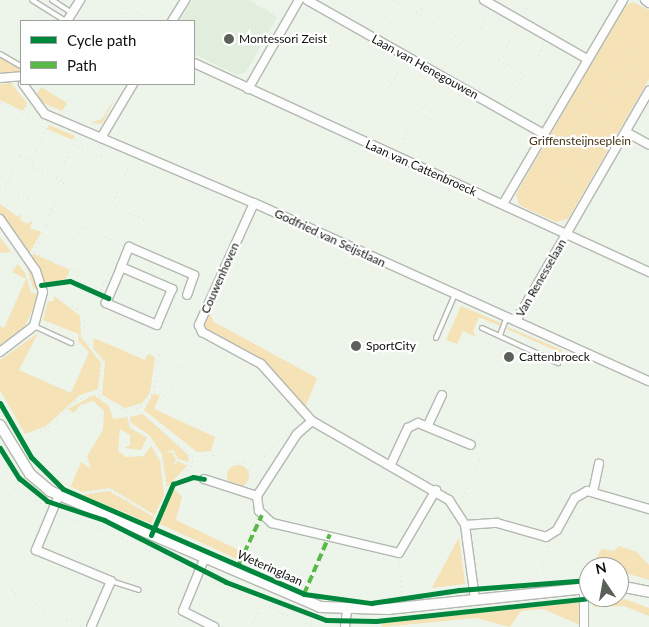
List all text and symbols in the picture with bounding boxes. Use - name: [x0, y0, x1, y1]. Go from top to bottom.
- legend: [20, 20, 195, 85]
- text: Cycle path: [67, 31, 136, 49]
- place label: Montessori Zeist: [239, 32, 327, 46]
- street label: Laan van Henegouwen: [369, 32, 481, 102]
- marker: Montessori Zeist: [223, 33, 235, 45]
- text: Path: [67, 56, 97, 74]
- park label: Griffensteijnseplein: [529, 134, 631, 148]
- street label: Laan van Cattenbroeck: [363, 137, 479, 199]
- street label: Godfried van Seijstlaan: [272, 206, 388, 270]
- street label: Van Renesselaan: [513, 236, 569, 320]
- street label: Couwenhoven: [198, 240, 242, 316]
- place label: SportCity: [366, 339, 416, 353]
- marker: SportCity: [350, 340, 362, 352]
- place label: Cattenbroeck: [519, 350, 590, 364]
- marker: Cattenbroeck: [503, 351, 515, 363]
- street label: Weteringlaan: [235, 547, 305, 589]
- north arrow: [579, 557, 629, 607]
- text: N: [594, 558, 608, 577]

